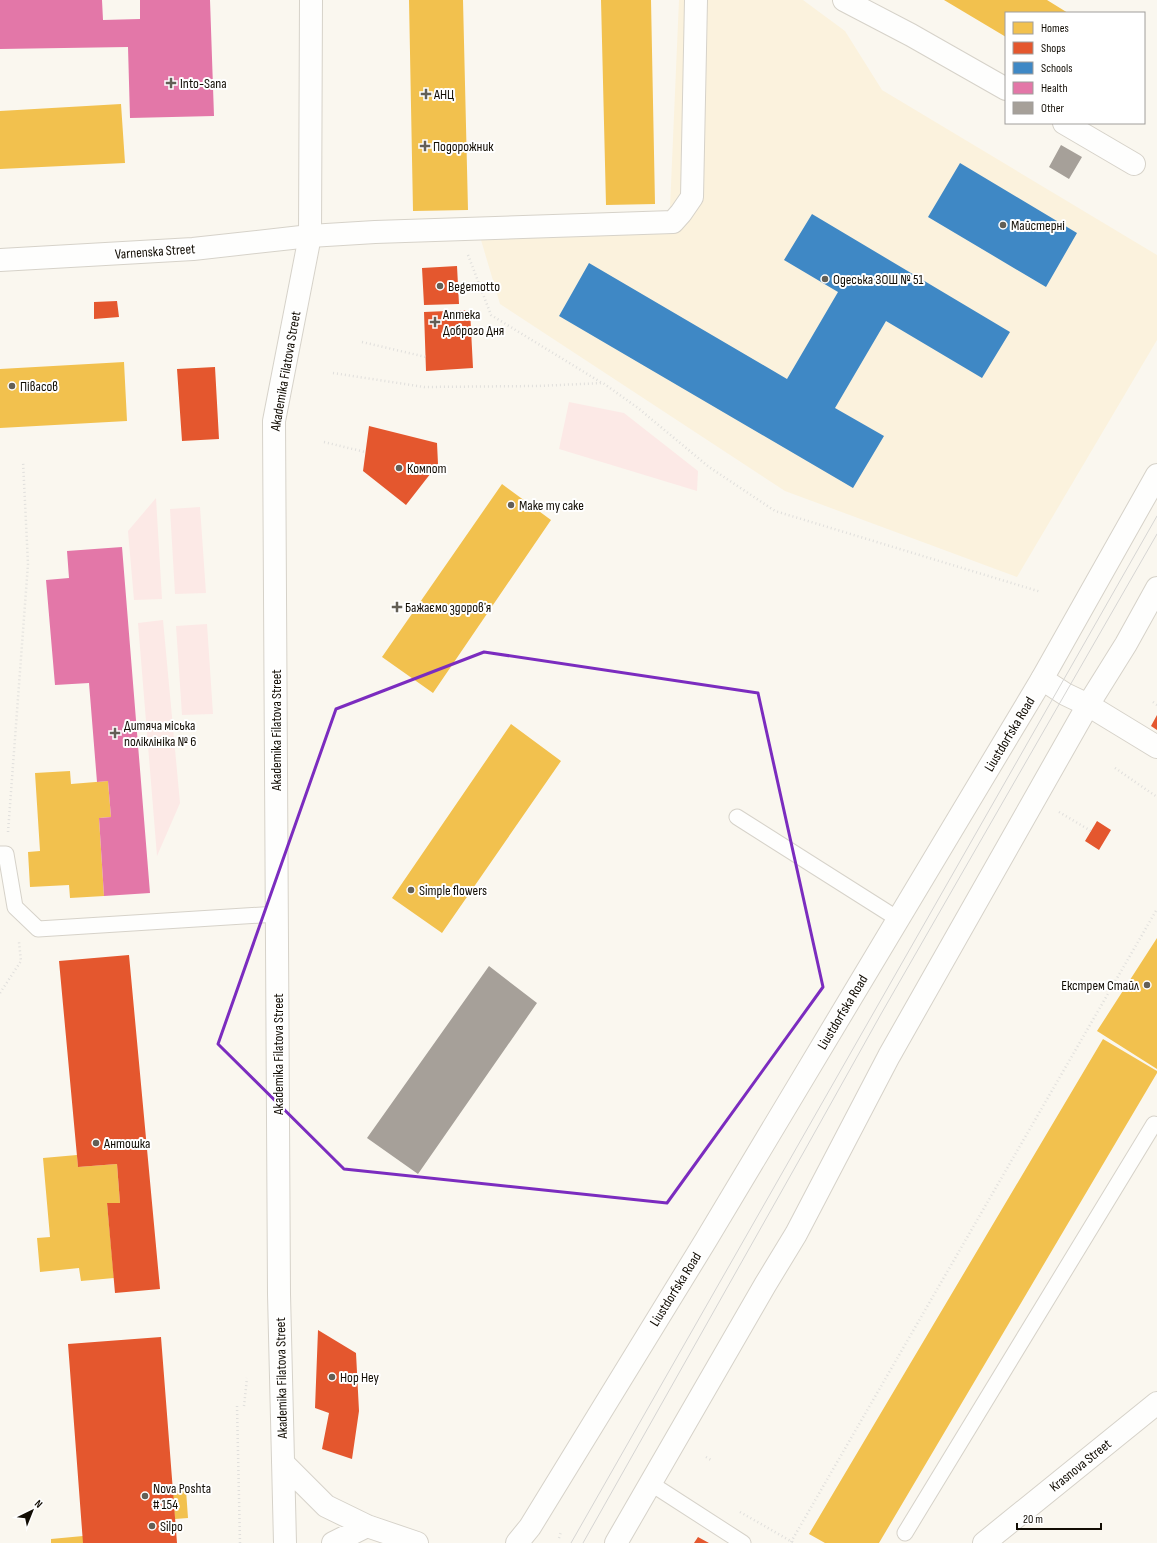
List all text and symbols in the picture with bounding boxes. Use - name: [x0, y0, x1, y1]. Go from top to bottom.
- legend: [1005, 12, 1145, 124]
- text: Homes: [1041, 21, 1069, 36]
- text: Shops: [1041, 41, 1066, 56]
- text: Schools: [1041, 61, 1073, 76]
- place label: Into-Sana: [180, 75, 227, 92]
- marker: Into-Sana: [165, 77, 177, 89]
- text: Health: [1041, 81, 1068, 96]
- place label: АНЦ: [433, 86, 454, 103]
- marker: АНЦ: [421, 89, 431, 99]
- text: Other: [1041, 101, 1065, 116]
- place label: Подорожник: [433, 138, 494, 155]
- marker: Подорожник: [420, 141, 430, 151]
- place label: Майстерні: [1011, 217, 1065, 234]
- marker: Майстерні: [998, 220, 1008, 230]
- street label: Varnenska Street: [114, 240, 196, 263]
- place label: Одеська ЗОШ № 51: [833, 271, 924, 288]
- marker: Одеська ЗОШ № 51: [820, 274, 830, 284]
- place label: Begemotto: [448, 278, 500, 295]
- marker: Begemotto: [435, 281, 445, 291]
- place label: Аптека Доброго Дня: [442, 306, 504, 339]
- street label: Akademika Filatova Street: [266, 310, 304, 433]
- marker: Аптека Доброго Дня: [430, 317, 440, 327]
- place label: Півасов: [20, 378, 58, 395]
- marker: Півасов: [7, 381, 17, 391]
- place label: Компот: [407, 460, 447, 477]
- marker: Компот: [394, 463, 404, 473]
- place label: Make my cake: [519, 497, 584, 514]
- marker: Make my cake: [506, 500, 516, 510]
- place label: Бажаємо здоровʼя: [405, 599, 491, 616]
- marker: Бажаємо здоровʼя: [392, 602, 402, 612]
- street label: Akademika Filatova Street: [268, 669, 285, 792]
- street label: Liustdorfska Road: [981, 694, 1038, 775]
- place label: Дитяча міська поліклініка № 6: [124, 717, 196, 750]
- marker: Дитяча міська поліклініка № 6: [109, 727, 121, 739]
- place label: Simple flowers: [419, 882, 487, 899]
- marker: Simple flowers: [406, 885, 416, 895]
- street label: Liustdorfska Road: [814, 972, 871, 1053]
- place label: Екстрем Стайл: [1061, 977, 1139, 994]
- marker: Екстрем Стайл: [1142, 980, 1152, 990]
- street label: Akademika Filatova Street: [270, 993, 287, 1116]
- place label: Антошка: [103, 1135, 150, 1152]
- marker: Антошка: [91, 1138, 101, 1148]
- street label: Liustdorfska Road: [646, 1249, 705, 1329]
- street label: Akademika Filatova Street: [272, 1317, 291, 1440]
- place label: Hop Hey: [340, 1369, 380, 1386]
- marker: Hop Hey: [327, 1372, 337, 1382]
- street label: Krasnova Street: [1046, 1435, 1115, 1495]
- place label: Nova Poshta # 154: [153, 1480, 211, 1513]
- north arrow: [12, 1491, 52, 1531]
- marker: Nova Poshta # 154: [140, 1491, 150, 1501]
- text: N: [32, 1497, 45, 1511]
- scale bar: [1017, 1505, 1101, 1531]
- text: 20 m: [1023, 1512, 1043, 1527]
- place label: Silpo: [160, 1518, 183, 1535]
- marker: Silpo: [147, 1521, 157, 1531]

